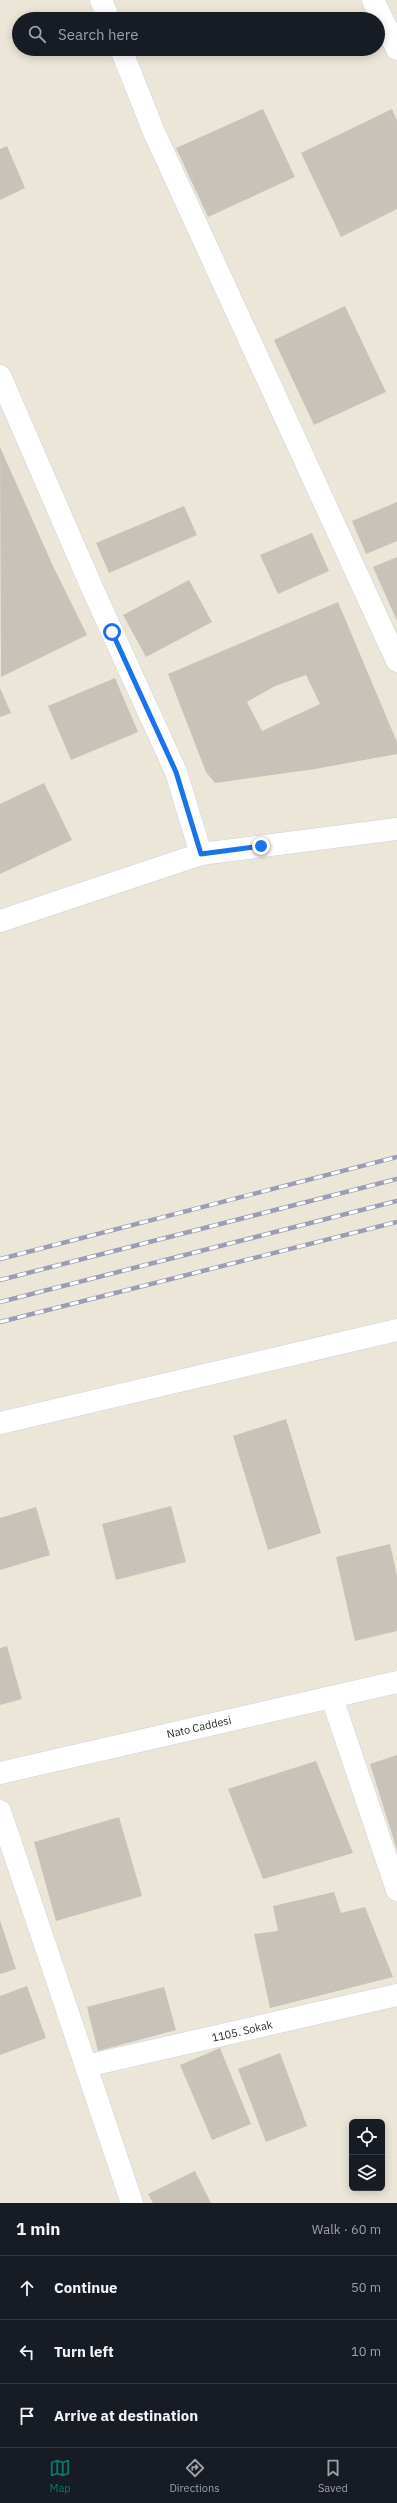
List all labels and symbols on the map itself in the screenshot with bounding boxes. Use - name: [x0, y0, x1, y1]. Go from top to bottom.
- route start: [103, 623, 121, 641]
- route end: [252, 837, 270, 855]
- street label: Nato Caddesi: [165, 1713, 233, 1741]
- street label: 1105. Sokak: [210, 2017, 274, 2045]

